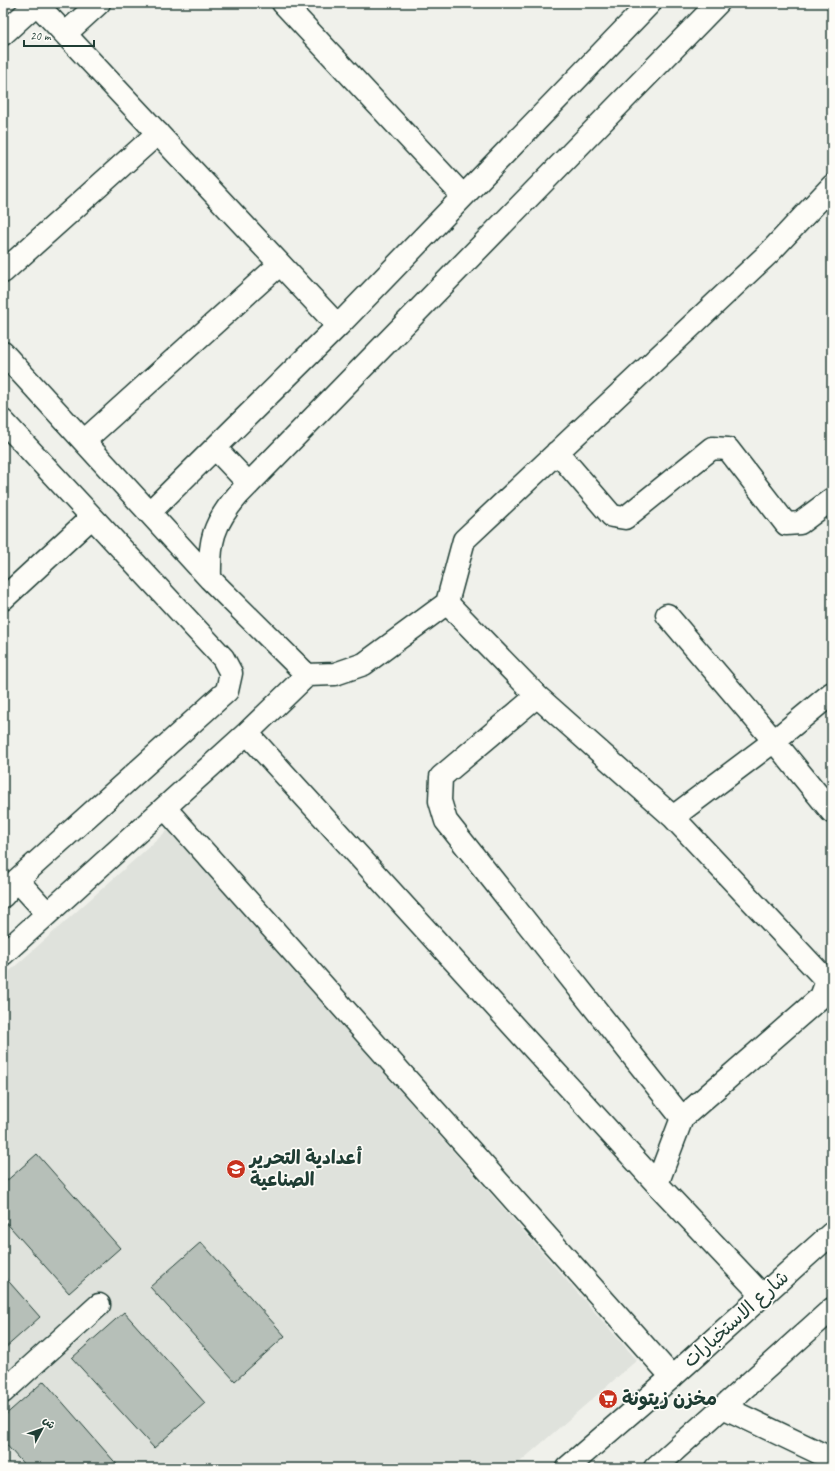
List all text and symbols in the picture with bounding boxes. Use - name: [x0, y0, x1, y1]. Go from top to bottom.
- scale bar: [24, 22, 94, 48]
- text: 20 m: [30, 28, 52, 44]
- place label: أعدادية التحرير الصناعية: [248, 1146, 363, 1192]
- school or university icon: أعدادية التحرير الصناعية: [225, 1158, 247, 1180]
- street label: شارع الاستخبارات: [678, 1265, 795, 1374]
- place label: مخزن زيتونة: [622, 1387, 717, 1411]
- supermarket icon: مخزن زيتونة: [597, 1388, 619, 1410]
- north arrow: [22, 1409, 62, 1449]
- text: ش: [40, 1413, 59, 1432]

